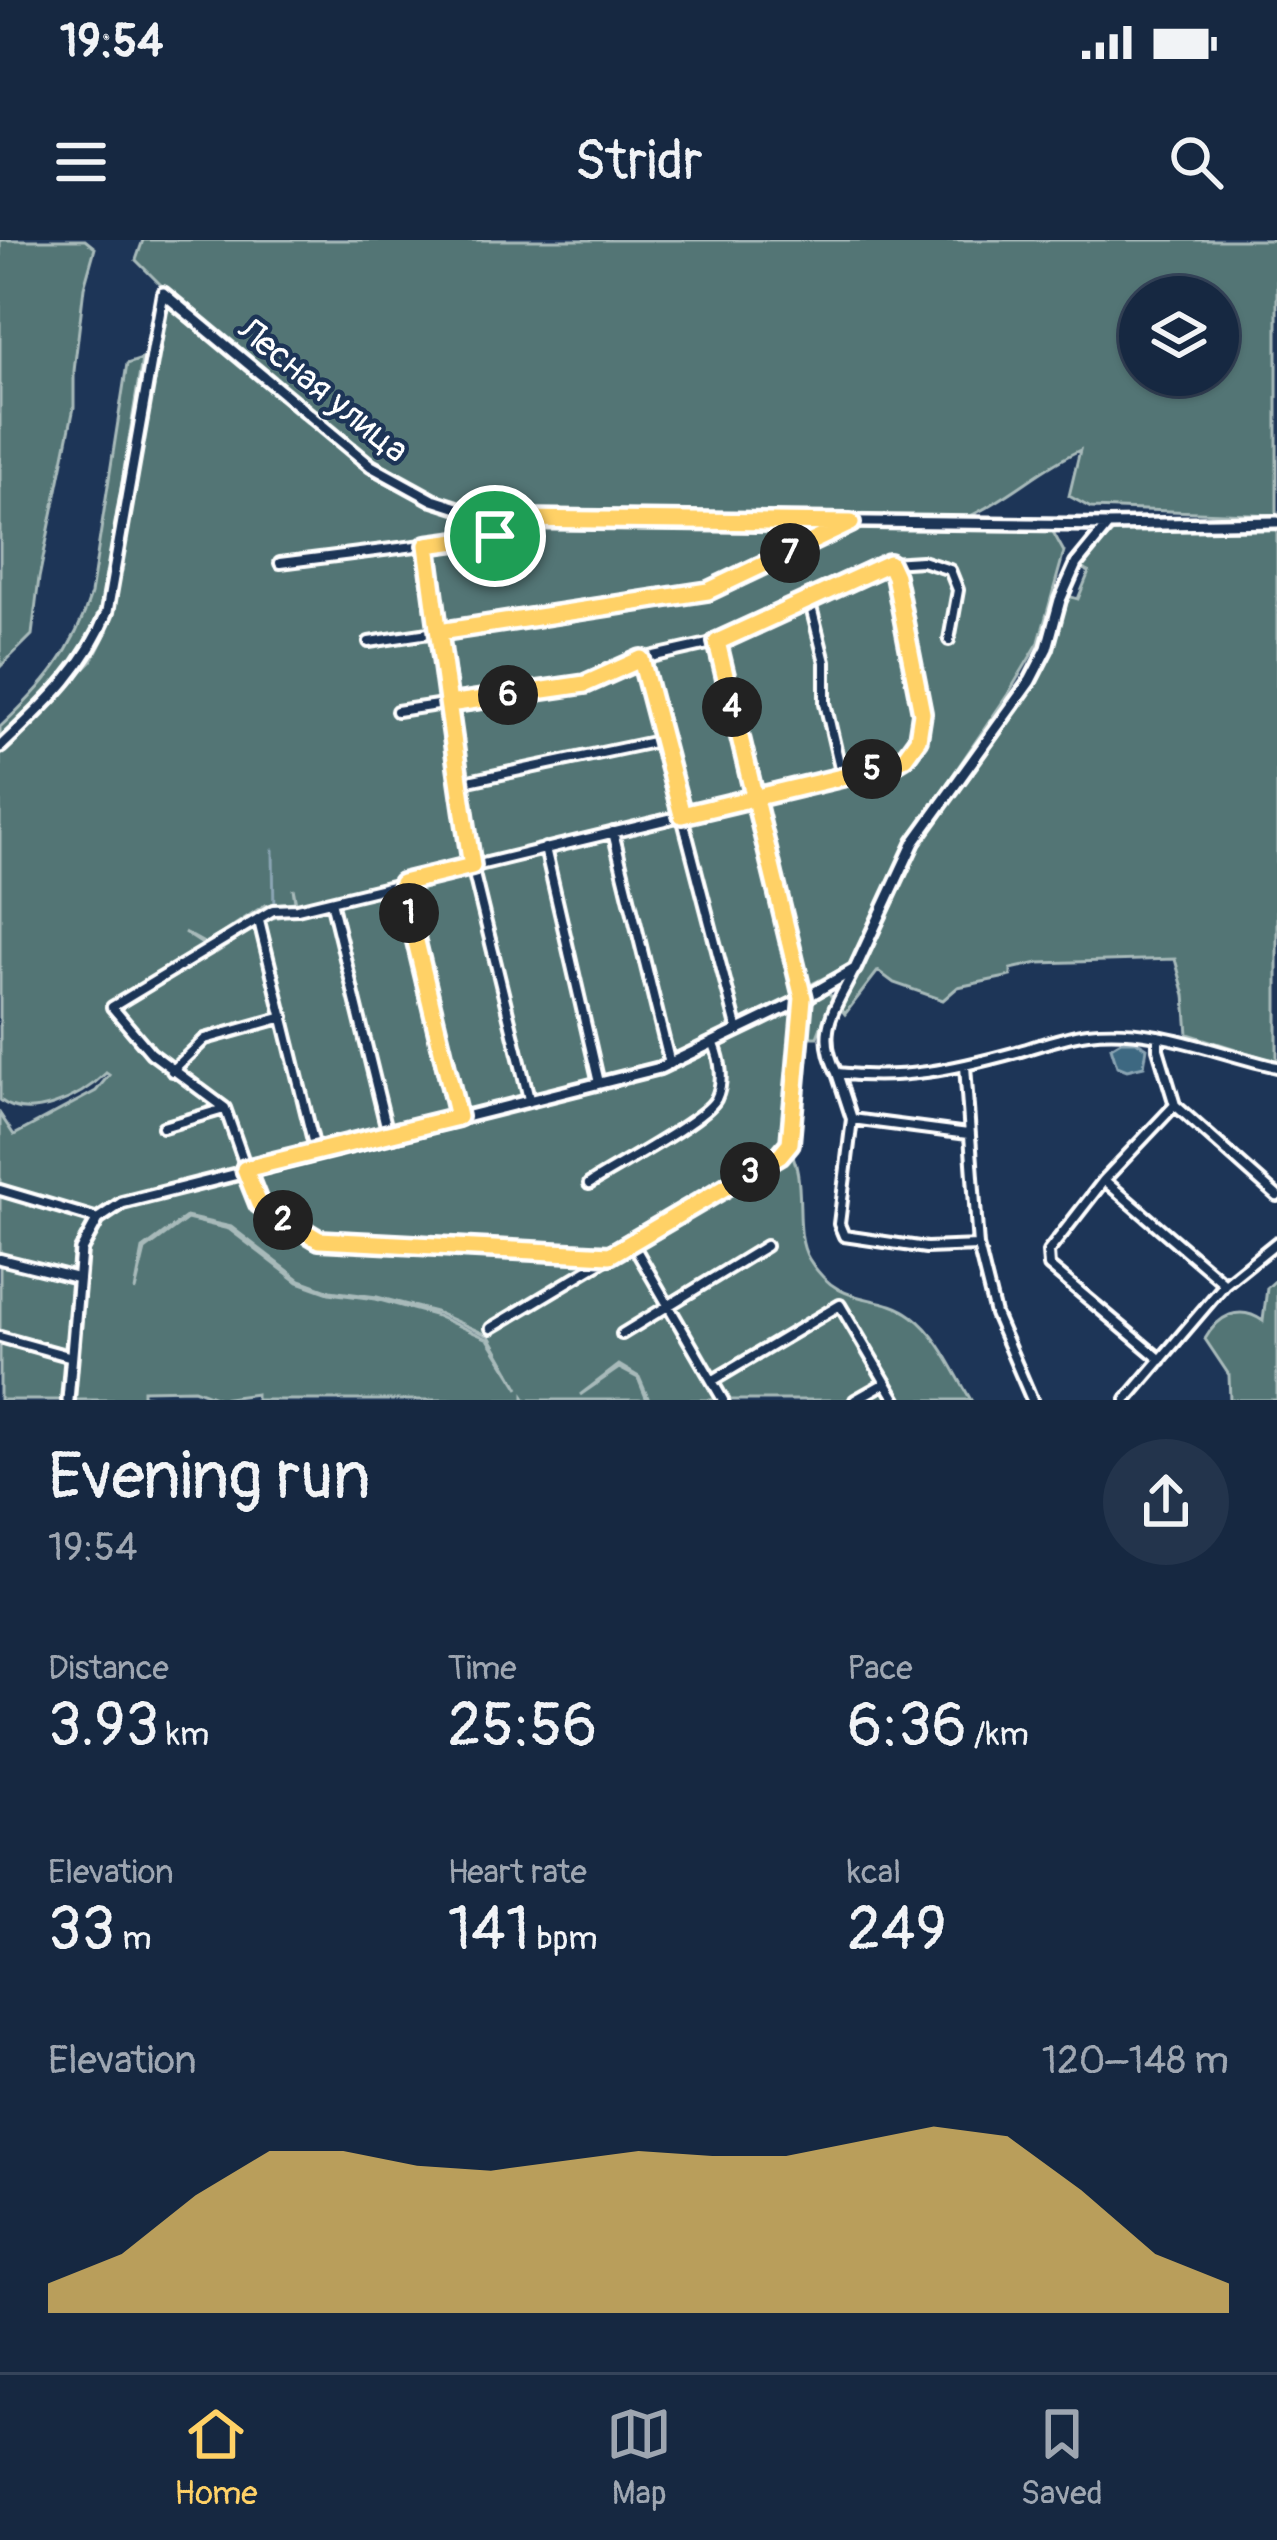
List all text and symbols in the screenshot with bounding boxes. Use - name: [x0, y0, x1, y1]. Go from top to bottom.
- text: 19:54: [60, 14, 163, 70]
- text: Stridr: [575, 128, 702, 196]
- icon: menu: [48, 129, 114, 195]
- icon: search: [1163, 129, 1229, 195]
- map controls: [1119, 276, 1239, 396]
- button: layers: [1119, 276, 1239, 396]
- street label: Лесная улица: [228, 307, 418, 473]
- pin: [444, 485, 546, 587]
- icon: arrive: [462, 503, 528, 569]
- pin: 7: [760, 523, 820, 583]
- text: 7: [781, 532, 799, 573]
- pin: 6: [478, 665, 538, 725]
- text: 6: [498, 674, 518, 715]
- pin: 4: [702, 677, 762, 737]
- text: 4: [722, 686, 742, 727]
- pin: 5: [842, 739, 902, 799]
- text: 5: [863, 748, 881, 789]
- pin: 1: [379, 883, 439, 943]
- text: 1: [403, 892, 415, 933]
- pin: 3: [720, 1142, 780, 1202]
- text: 3: [741, 1151, 759, 1192]
- pin: 2: [253, 1190, 313, 1250]
- text: 2: [274, 1199, 292, 1240]
- text: Evening run: [48, 1436, 371, 1519]
- button: share: [1103, 1439, 1229, 1565]
- text: 19:54: [48, 1523, 138, 1572]
- text: Distance: [48, 1648, 169, 1689]
- text: Time: [448, 1648, 517, 1689]
- text: Pace: [847, 1648, 913, 1689]
- text: 3.93: [48, 1689, 159, 1764]
- text: 25:56: [448, 1689, 597, 1764]
- text: 6:36: [847, 1689, 967, 1764]
- text: km: [159, 1714, 209, 1755]
- text: /km: [967, 1714, 1029, 1755]
- text: Elevation: [48, 1852, 174, 1893]
- text: Heart rate: [448, 1852, 587, 1893]
- text: kcal: [847, 1852, 901, 1893]
- text: 33: [48, 1893, 115, 1968]
- text: 141: [448, 1893, 529, 1968]
- text: 249: [847, 1893, 947, 1968]
- text: m: [115, 1918, 151, 1959]
- text: bpm: [529, 1918, 598, 1959]
- text: Elevation: [48, 2036, 197, 2085]
- text: 120–148 m: [1042, 2036, 1229, 2085]
- tab: Home: [174, 2401, 258, 2514]
- tab: Map: [606, 2401, 672, 2514]
- tab: Saved: [1021, 2401, 1103, 2514]

